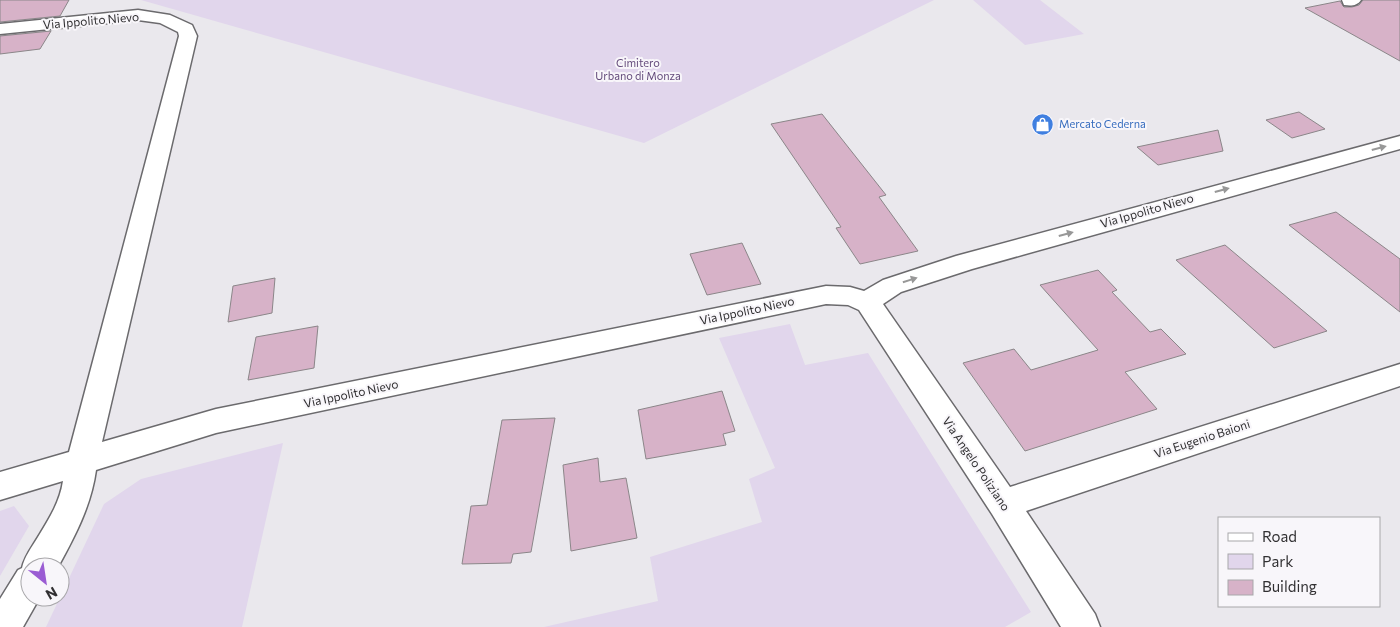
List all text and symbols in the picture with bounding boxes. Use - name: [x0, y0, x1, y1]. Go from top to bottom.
- street label: Via Ippolito Nievo: [42, 9, 140, 31]
- park label: Cimitero Urbano di Monza: [595, 56, 681, 82]
- shop icon: Mercato Cederna: [1031, 112, 1055, 136]
- place label: Mercato Cederna: [1059, 117, 1146, 130]
- one-way arrow: [1372, 143, 1387, 151]
- one-way arrow: [1215, 186, 1230, 194]
- street label: Via Ippolito Nievo: [1098, 190, 1195, 230]
- one-way arrow: [1058, 230, 1073, 238]
- one-way arrow: [903, 276, 918, 284]
- street label: Via Ippolito Nievo: [698, 293, 795, 327]
- street label: Via Ippolito Nievo: [302, 376, 399, 410]
- street label: Via Angelo Poliziano: [940, 414, 1013, 513]
- street label: Via Eugenio Baioni: [1152, 416, 1251, 460]
- legend: [1218, 517, 1380, 607]
- text: Road: [1262, 527, 1297, 545]
- text: Park: [1262, 552, 1293, 570]
- north arrow: [20, 557, 70, 607]
- text: Building: [1262, 577, 1317, 595]
- text: N: [43, 584, 61, 604]

